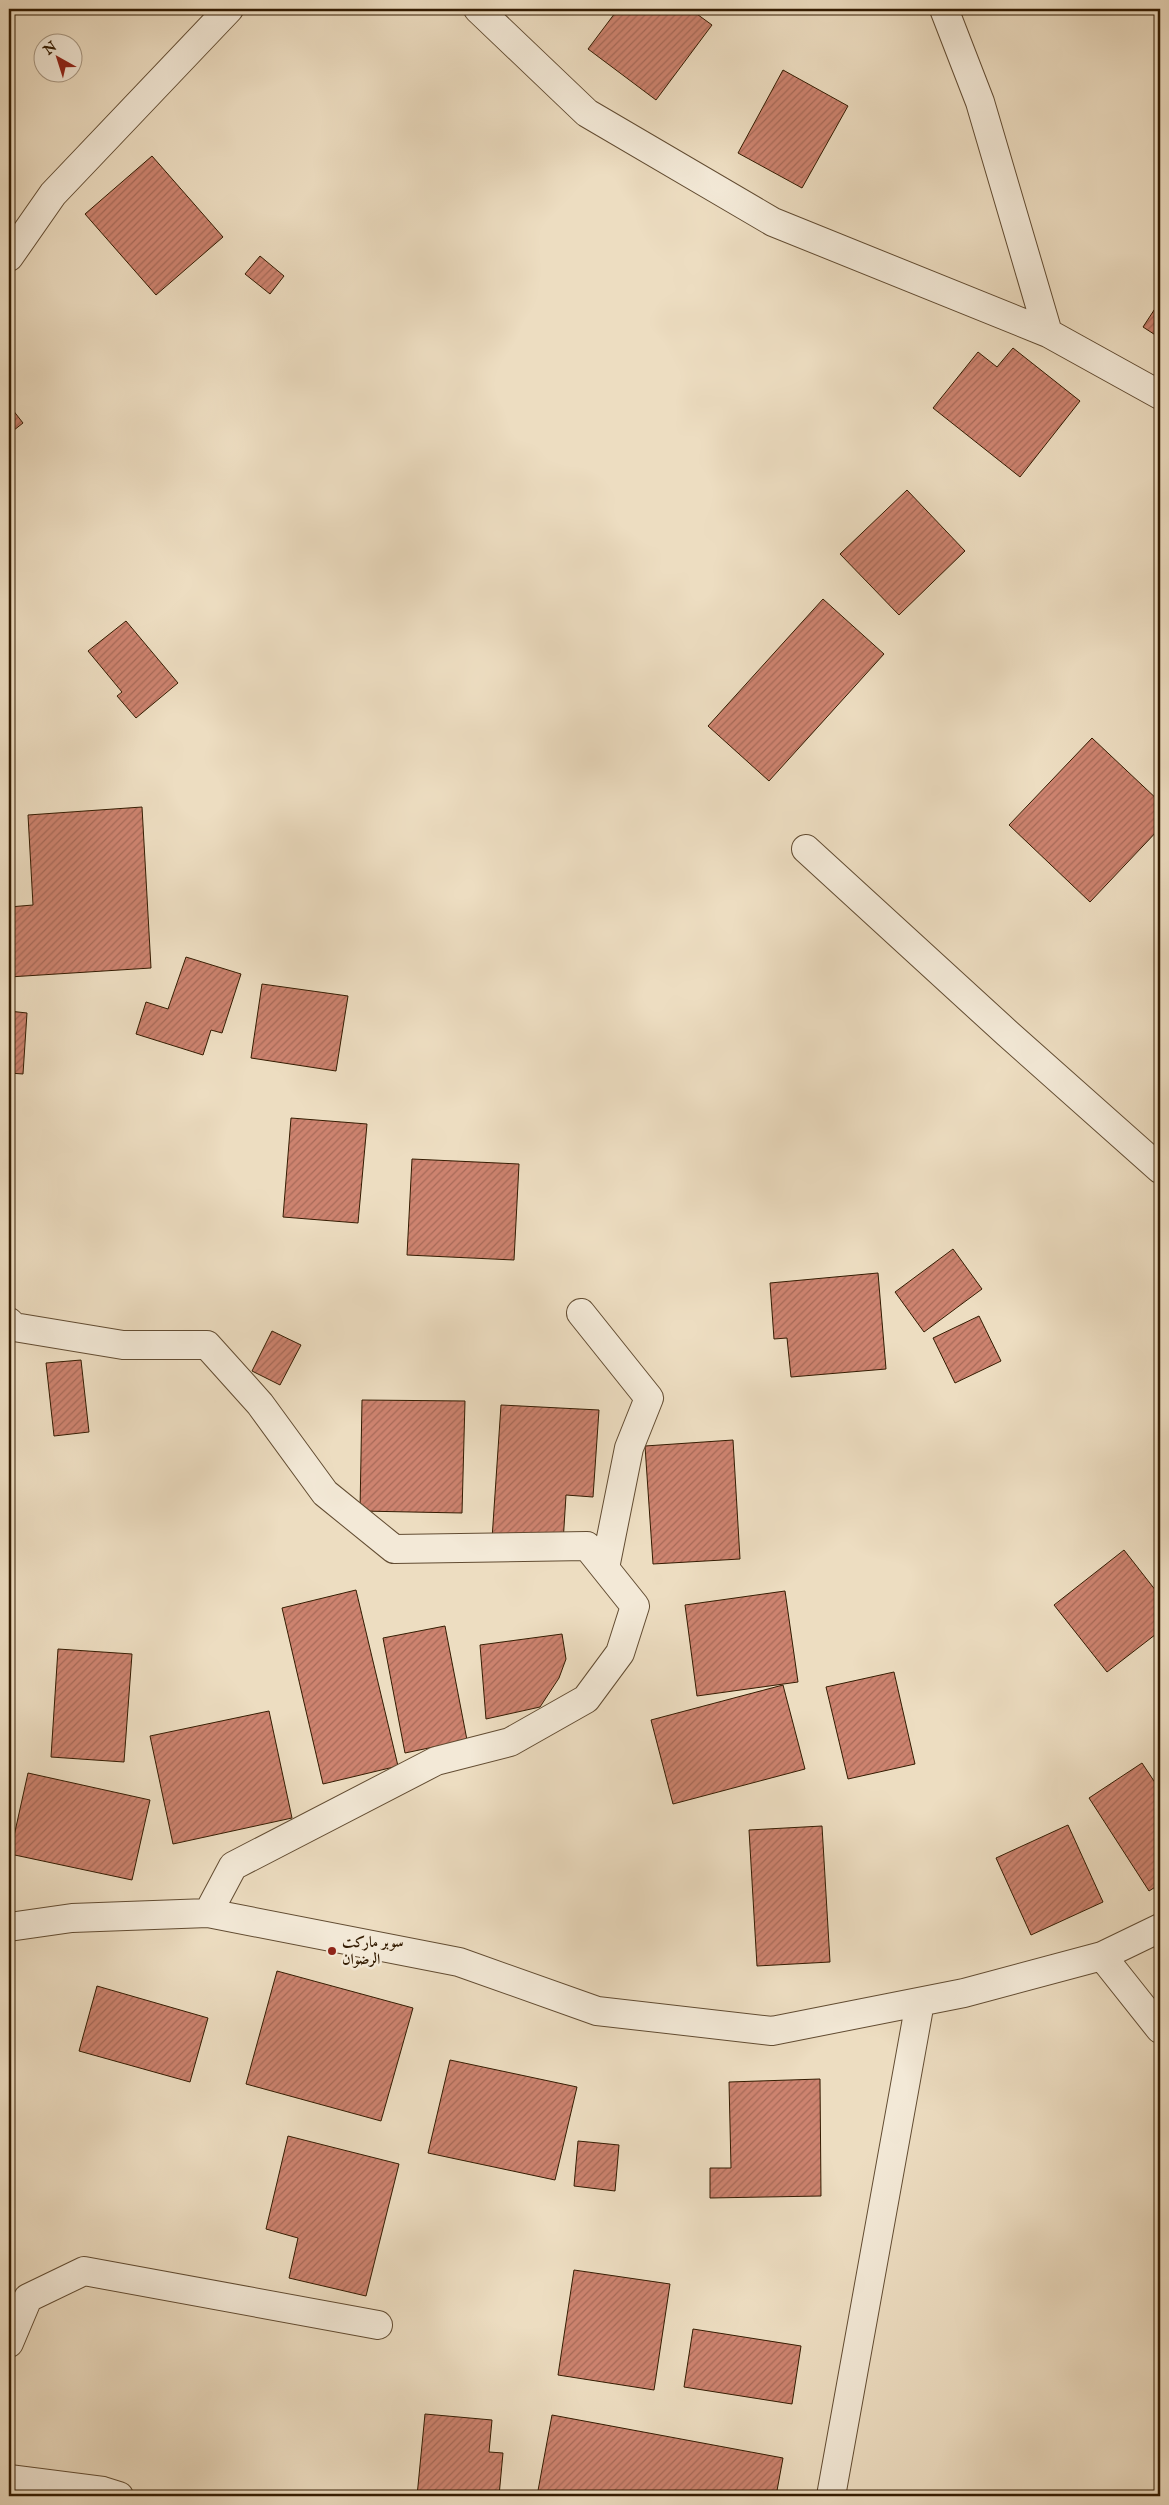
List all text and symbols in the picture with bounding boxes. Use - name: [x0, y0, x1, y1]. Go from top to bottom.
- north arrow: [32, 32, 82, 82]
- text: N: [39, 38, 61, 60]
- place label: سوبر ماركت الرضوان: [342, 1933, 404, 1969]
- marker: سوبر ماركت الرضوان: [326, 1945, 338, 1957]

